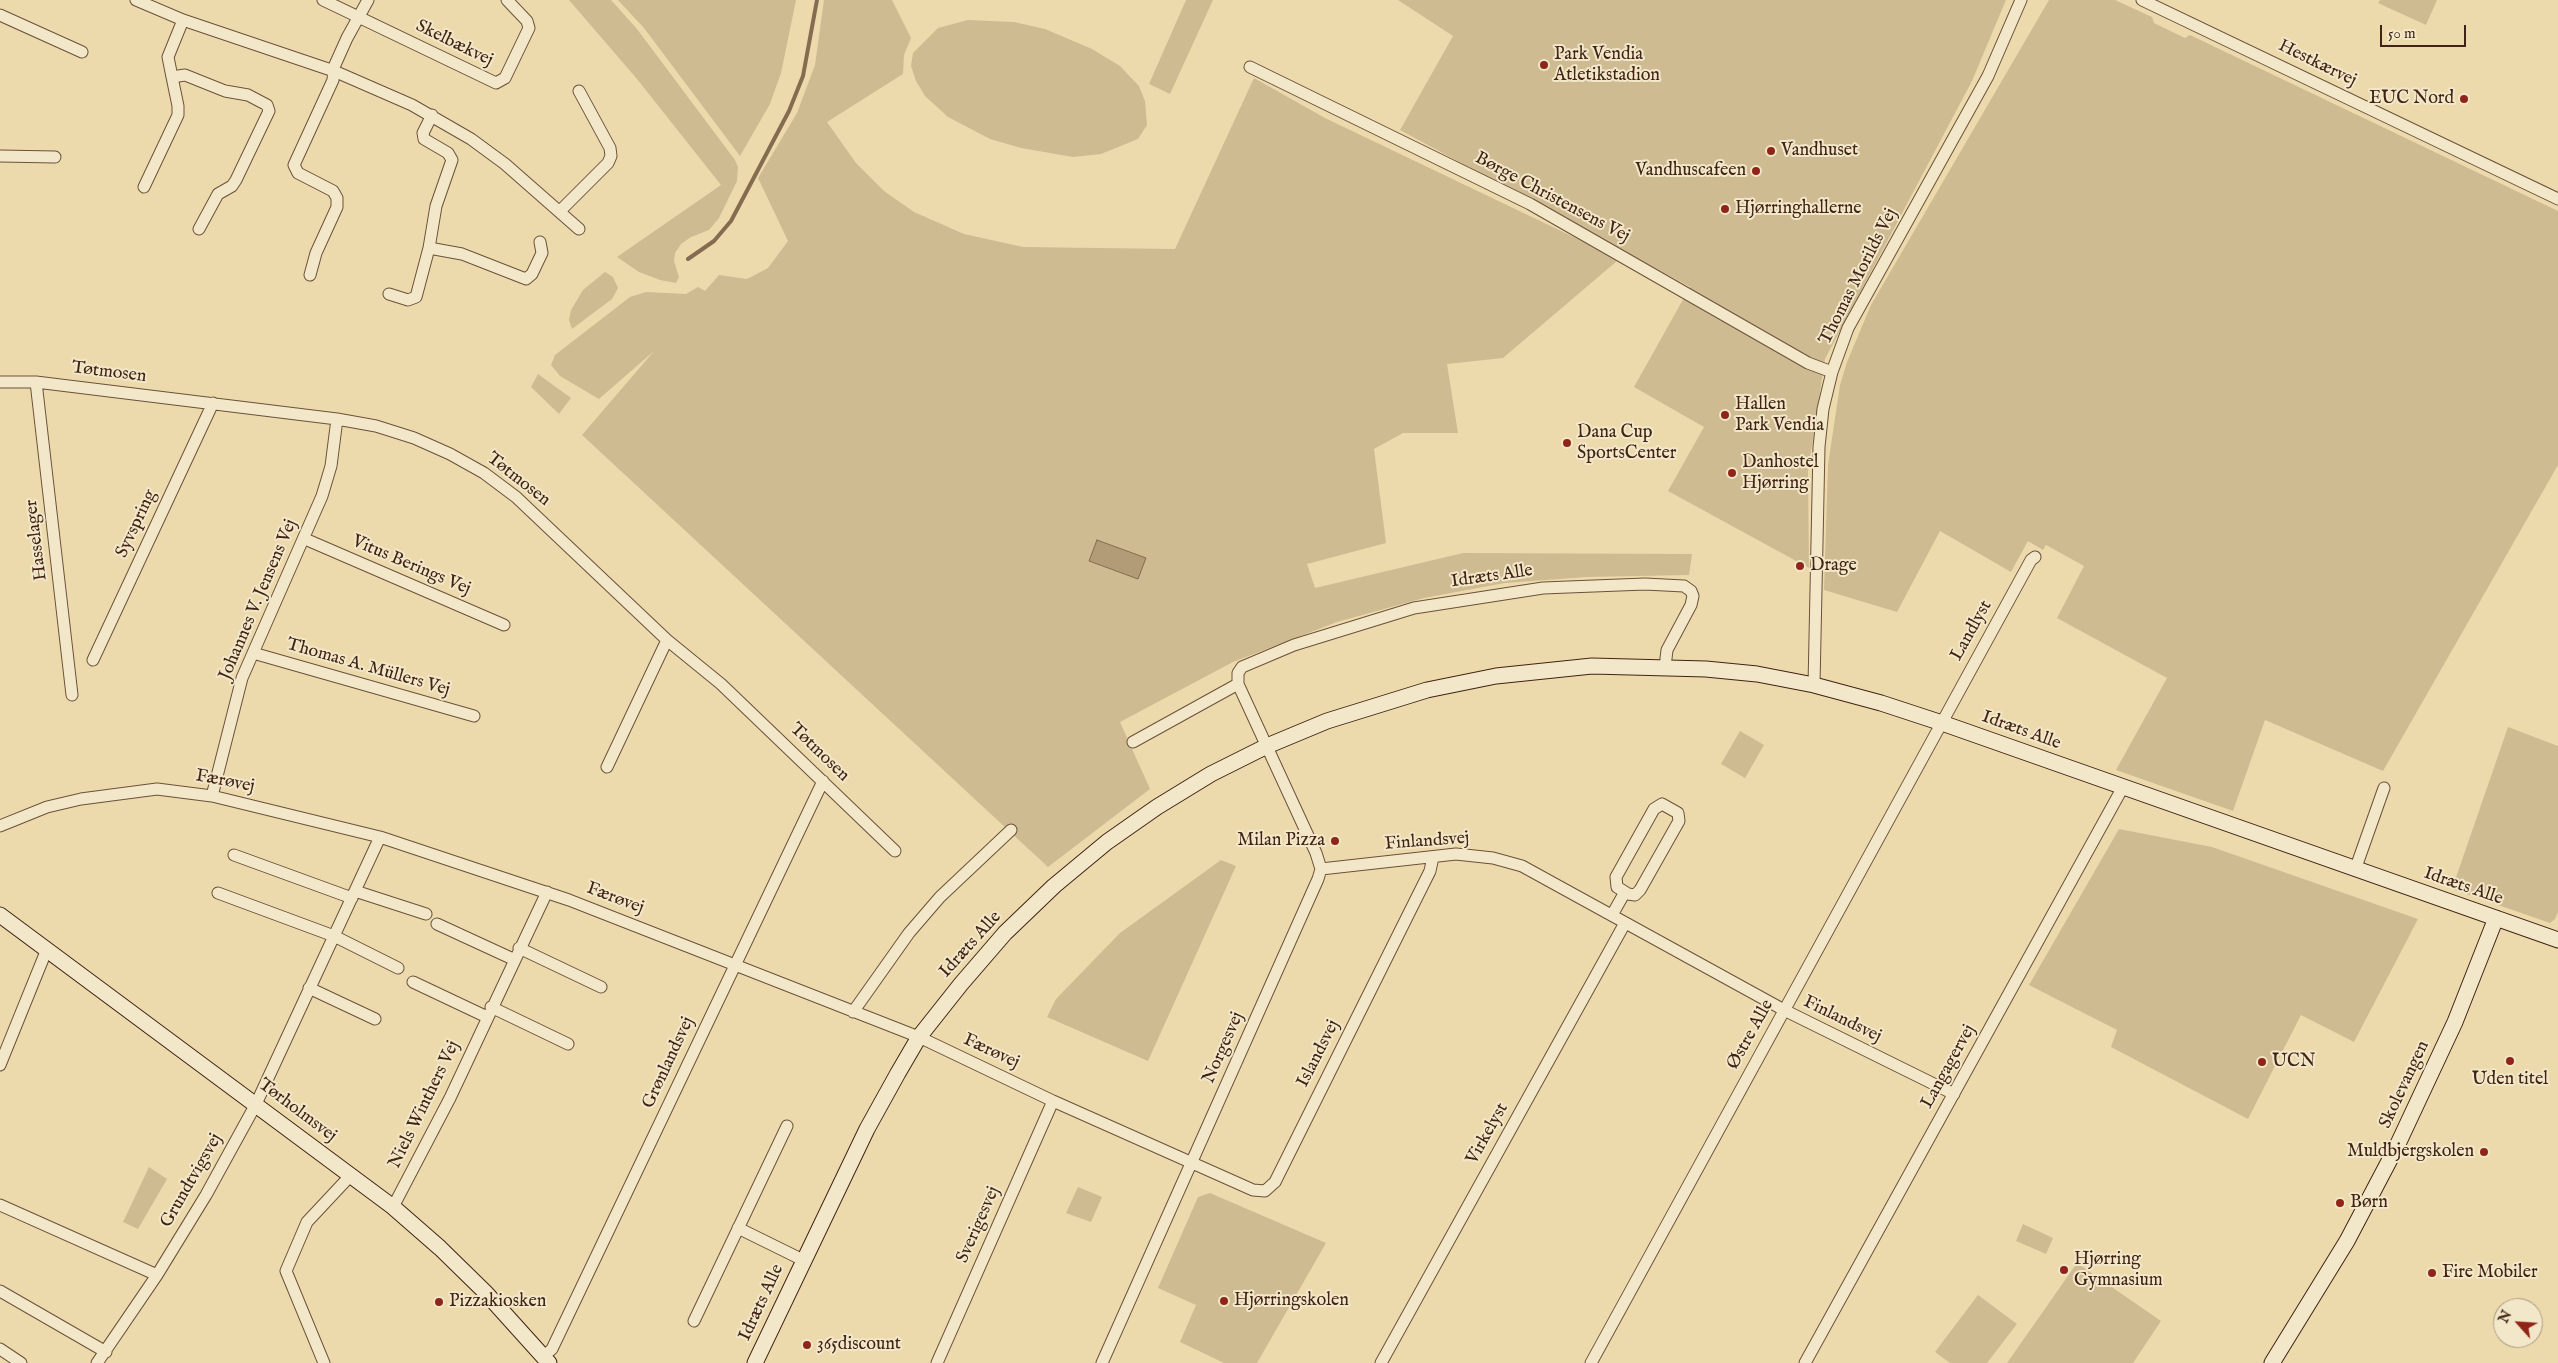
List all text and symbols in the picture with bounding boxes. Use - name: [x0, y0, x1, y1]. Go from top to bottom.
- scale bar: [2383, 15, 2469, 47]
- street label: Skelbækvej: [412, 16, 496, 72]
- text: 50 m: [2388, 24, 2416, 43]
- street label: Hestkærvej: [2274, 36, 2360, 92]
- place label: Park Vendia Atletikstadion: [1554, 44, 1660, 86]
- marker: Park Vendia Atletikstadion: [1538, 59, 1550, 71]
- place label: EUC Nord: [2369, 88, 2454, 110]
- marker: EUC Nord: [2458, 93, 2470, 105]
- place label: Vandhuset: [1781, 140, 1858, 162]
- marker: Vandhuset: [1765, 145, 1777, 157]
- street label: Børge Christensens Vej: [1471, 148, 1633, 248]
- place label: Vandhuscafeen: [1635, 160, 1746, 182]
- marker: Vandhuscafeen: [1750, 165, 1762, 177]
- place label: Hjørringhallerne: [1735, 198, 1862, 220]
- marker: Hjørringhallerne: [1719, 203, 1731, 215]
- street label: Thomas Morilds Vej: [1815, 205, 1903, 349]
- street label: Tøtmosen: [70, 358, 148, 388]
- place label: Hallen Park Vendia: [1735, 394, 1824, 436]
- marker: Hallen Park Vendia: [1719, 409, 1731, 421]
- place label: Dana Cup SportsCenter: [1577, 422, 1676, 464]
- marker: Dana Cup SportsCenter: [1561, 437, 1573, 449]
- street label: Tøtmosen: [482, 448, 554, 512]
- place label: Danhostel Hjørring: [1742, 452, 1819, 494]
- marker: Danhostel Hjørring: [1726, 467, 1738, 479]
- street label: Syvspring: [112, 487, 162, 561]
- street label: Hasselager: [21, 498, 53, 582]
- street label: Johannes V. Jensens Vej: [215, 516, 303, 684]
- street label: Vitus Berings Vej: [348, 531, 474, 601]
- place label: Drage: [1810, 555, 1857, 577]
- marker: Drage: [1794, 560, 1806, 572]
- street label: Idræts Alle: [1450, 561, 1534, 593]
- street label: Landlyst: [1947, 597, 1997, 665]
- street label: Thomas A. Müllers Vej: [284, 634, 452, 702]
- street label: Idræts Alle: [1979, 707, 2063, 755]
- street label: Tøtmosen: [784, 719, 854, 787]
- street label: Færøvej: [194, 766, 256, 798]
- street label: Finlandsvej: [1384, 828, 1470, 856]
- place label: Milan Pizza: [1237, 830, 1325, 852]
- marker: Milan Pizza: [1329, 835, 1341, 847]
- street label: Idræts Alle: [2421, 863, 2505, 911]
- street label: Færøvej: [583, 878, 647, 920]
- street label: Idræts Alle: [935, 907, 1007, 983]
- street label: Finlandsvej: [1799, 992, 1885, 1048]
- street label: Østre Alle: [1723, 996, 1779, 1074]
- street label: Norgesvej: [1199, 1009, 1249, 1087]
- street label: Grønlandsvej: [638, 1014, 700, 1112]
- street label: Islandsvej: [1293, 1017, 1345, 1091]
- street label: Langagervej: [1917, 1021, 1981, 1113]
- street label: Færøvej: [959, 1030, 1023, 1074]
- street label: Niels Winthers Vej: [385, 1038, 465, 1172]
- street label: Skolevangen: [2375, 1038, 2435, 1132]
- place label: UCN: [2272, 1051, 2316, 1073]
- marker: Uden titel: [2504, 1055, 2516, 1067]
- marker: UCN: [2256, 1056, 2268, 1068]
- place label: Uden titel: [2472, 1069, 2548, 1091]
- street label: Tørholmsvej: [254, 1075, 340, 1147]
- street label: Virkelyst: [1462, 1099, 1514, 1169]
- street label: Grundtvigsvej: [156, 1130, 228, 1232]
- place label: Muldbjergskolen: [2347, 1141, 2474, 1163]
- marker: Muldbjergskolen: [2478, 1146, 2490, 1158]
- street label: Sverigesvej: [953, 1183, 1005, 1267]
- place label: Børn: [2350, 1192, 2388, 1214]
- marker: Børn: [2334, 1197, 2346, 1209]
- place label: Hjørring Gymnasium: [2074, 1249, 2163, 1292]
- street label: Idræts Alle: [735, 1261, 789, 1345]
- place label: Fire Mobiler: [2442, 1262, 2538, 1284]
- marker: Hjørring Gymnasium: [2058, 1264, 2070, 1276]
- marker: Fire Mobiler: [2426, 1267, 2438, 1279]
- place label: Hjørringskolen: [1234, 1290, 1349, 1312]
- place label: Pizzakiosken: [449, 1291, 546, 1313]
- marker: Hjørringskolen: [1218, 1295, 1230, 1307]
- marker: Pizzakiosken: [433, 1296, 445, 1308]
- north arrow: [2493, 1298, 2543, 1348]
- text: N: [2495, 1307, 2516, 1326]
- place label: 365discount: [817, 1334, 901, 1356]
- marker: 365discount: [801, 1339, 813, 1351]

